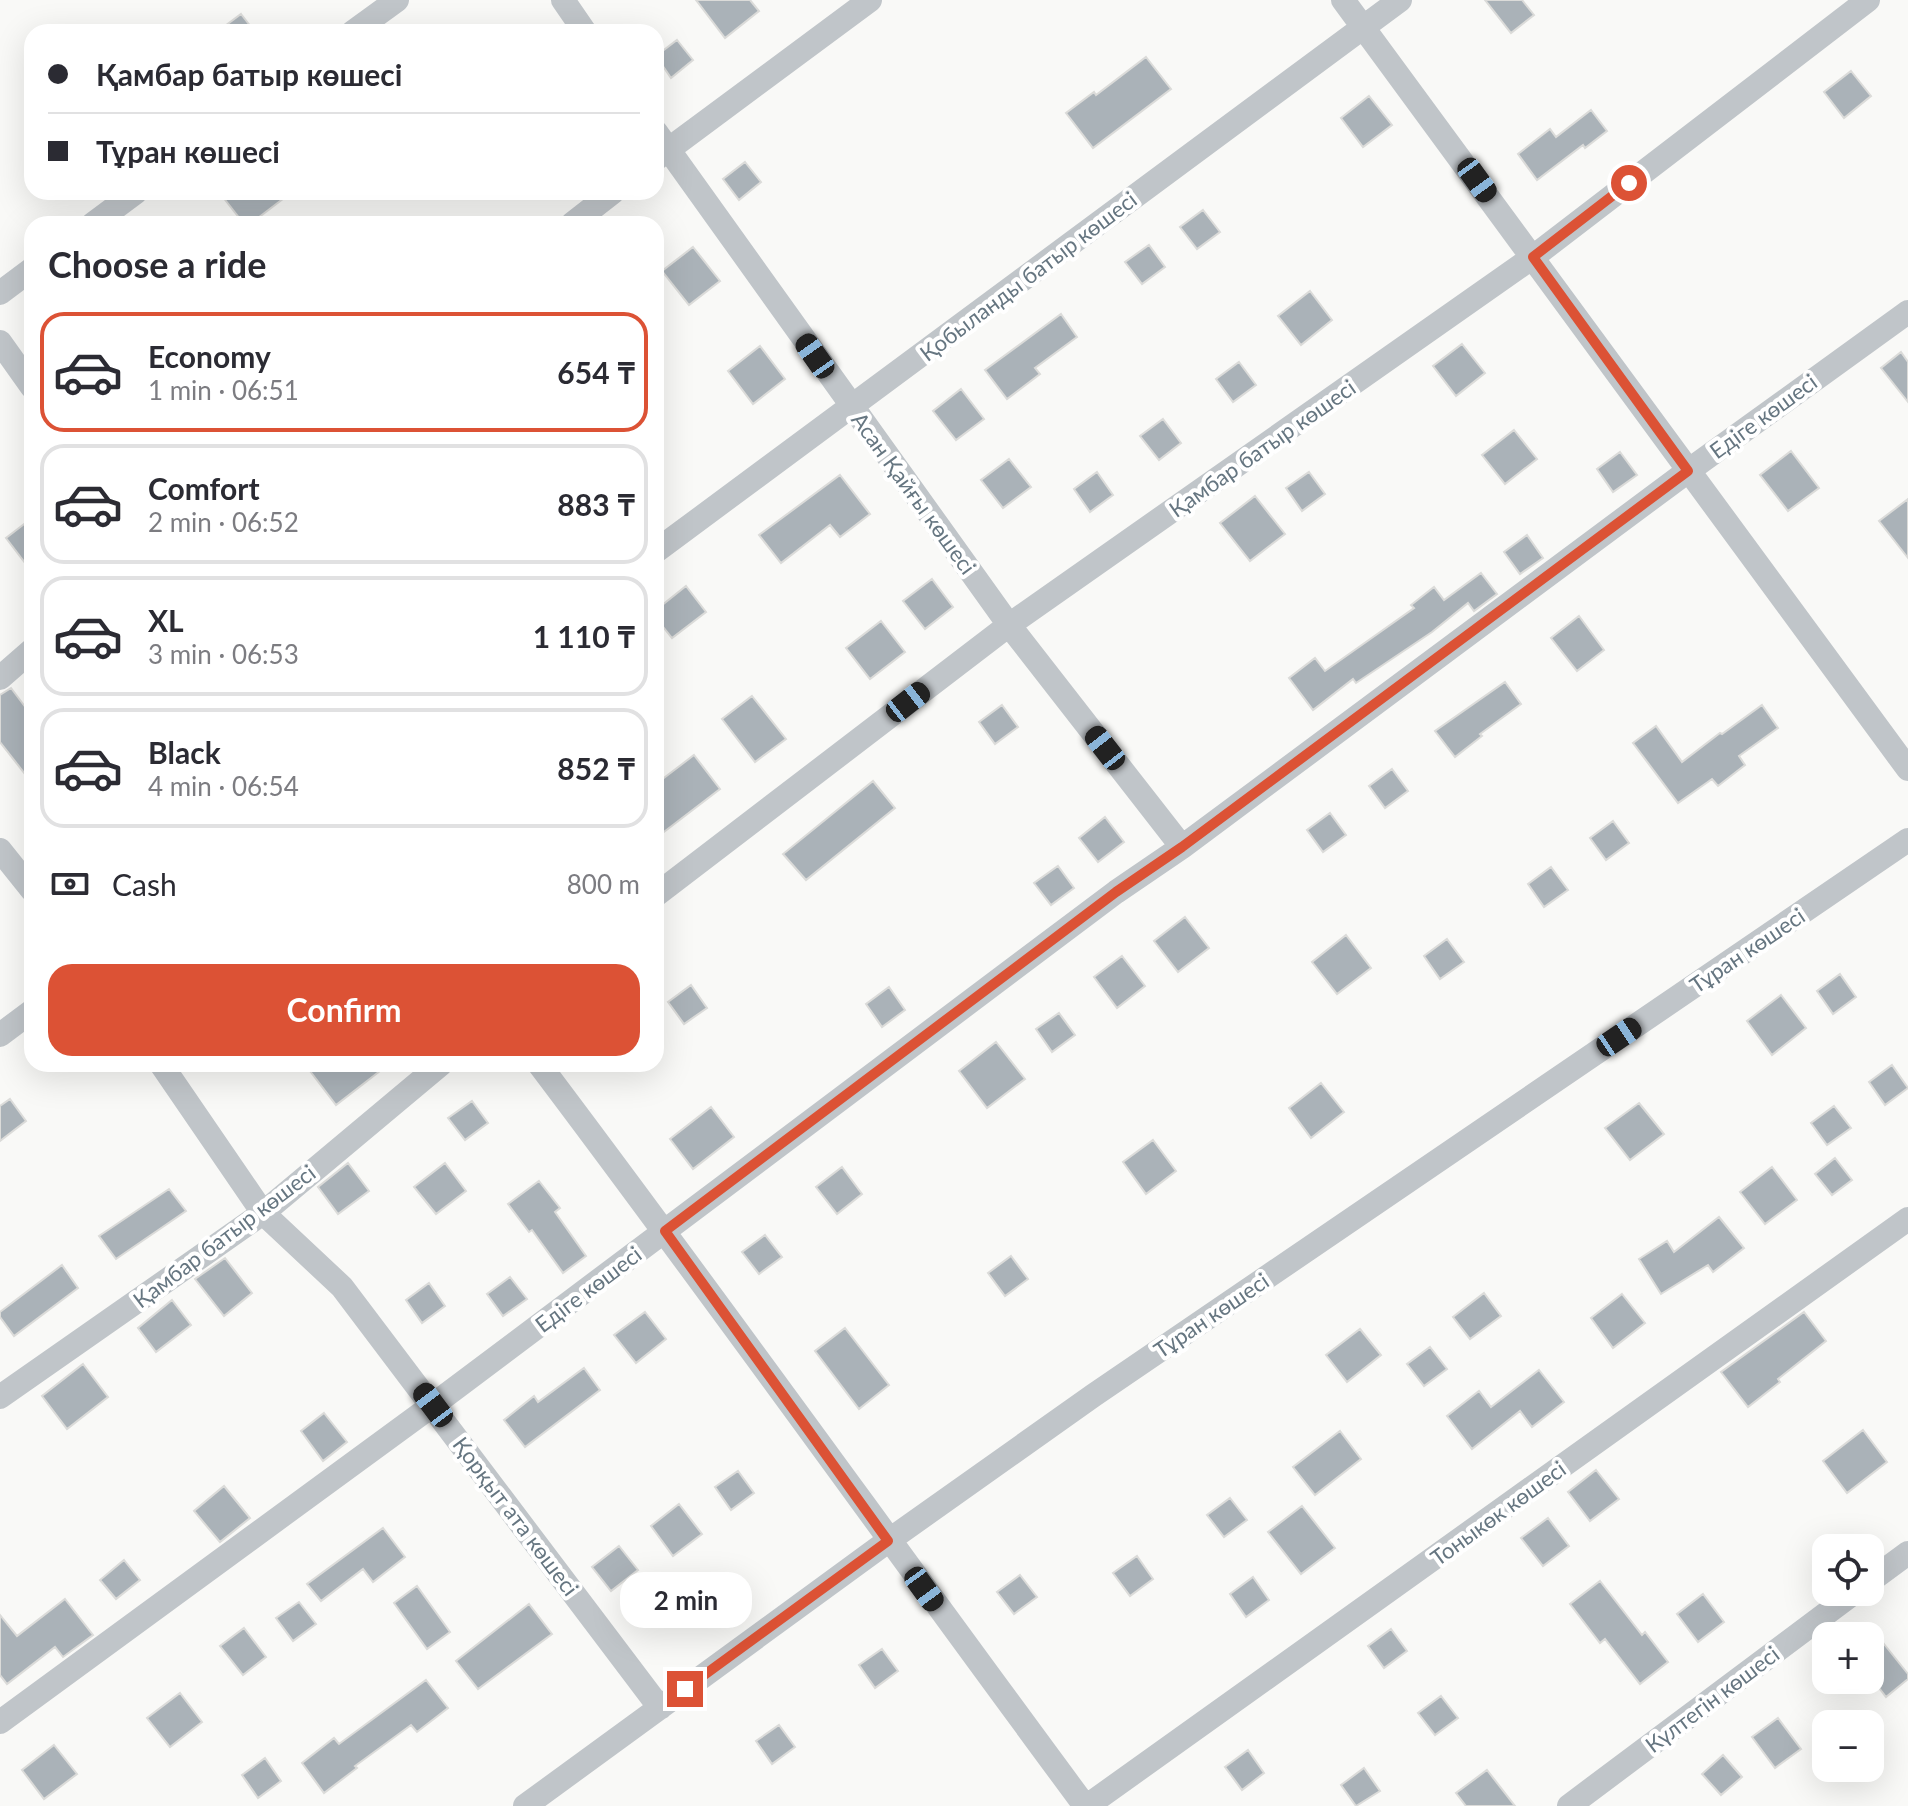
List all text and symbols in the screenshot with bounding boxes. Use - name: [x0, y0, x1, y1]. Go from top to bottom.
- text: Қамбар батыр көшесі: [96, 56, 402, 92]
- text: Тұран көшесі: [96, 133, 280, 169]
- car: [1453, 154, 1501, 206]
- route start: [1611, 165, 1647, 201]
- street label: Қобыланды батыр көшесі: [914, 186, 1142, 366]
- text: Choose a ride: [48, 242, 267, 286]
- car: [791, 329, 839, 383]
- icon: car: [52, 336, 124, 408]
- text: Economy: [148, 338, 271, 374]
- text: 654 ₸: [557, 354, 636, 390]
- street label: Едіге көшесі: [1704, 368, 1822, 464]
- text: 1 min · 06:51: [148, 374, 299, 406]
- street label: Қамбар батыр көшесі: [1164, 374, 1360, 522]
- street label: Асан Қайғы көшесі: [846, 407, 982, 579]
- icon: car: [52, 468, 124, 540]
- text: Comfort: [148, 470, 260, 506]
- text: 883 ₸: [557, 486, 636, 522]
- text: 2 min · 06:52: [148, 506, 299, 538]
- icon: car: [52, 600, 124, 672]
- text: XL: [148, 602, 184, 638]
- text: 1 110 ₸: [533, 618, 636, 654]
- text: 3 min · 06:53: [148, 638, 299, 670]
- car: [882, 678, 934, 726]
- car: [1081, 722, 1129, 774]
- icon: car: [52, 732, 124, 804]
- text: Black: [148, 734, 221, 770]
- text: 852 ₸: [557, 750, 636, 786]
- text: 4 min · 06:54: [148, 770, 299, 802]
- icon: cash: [48, 862, 92, 906]
- text: Cash: [112, 866, 177, 902]
- text: 800 m: [567, 868, 640, 900]
- street label: Тұран көшесі: [1684, 902, 1810, 998]
- button: Confirm: [48, 964, 640, 1056]
- car: [1592, 1014, 1646, 1060]
- street label: Қамбар батыр көшесі: [128, 1159, 320, 1313]
- street label: Едіге көшесі: [529, 1240, 647, 1338]
- street label: Тұран көшесі: [1148, 1267, 1274, 1363]
- car: [409, 1379, 457, 1431]
- street label: Қорқыт ата көшесі: [447, 1431, 585, 1601]
- street label: Тоныкөк көшесі: [1425, 1455, 1571, 1571]
- map controls: [1812, 1534, 1884, 1782]
- button: locate: [1812, 1534, 1884, 1606]
- car: [900, 1563, 948, 1615]
- callout: 2 min: [619, 1573, 751, 1629]
- text: 2 min: [654, 1584, 718, 1616]
- button: +: [1812, 1622, 1884, 1694]
- street label: Күлтегін көшесі: [1640, 1640, 1784, 1758]
- route end: [667, 1671, 703, 1707]
- button: −: [1812, 1710, 1884, 1782]

